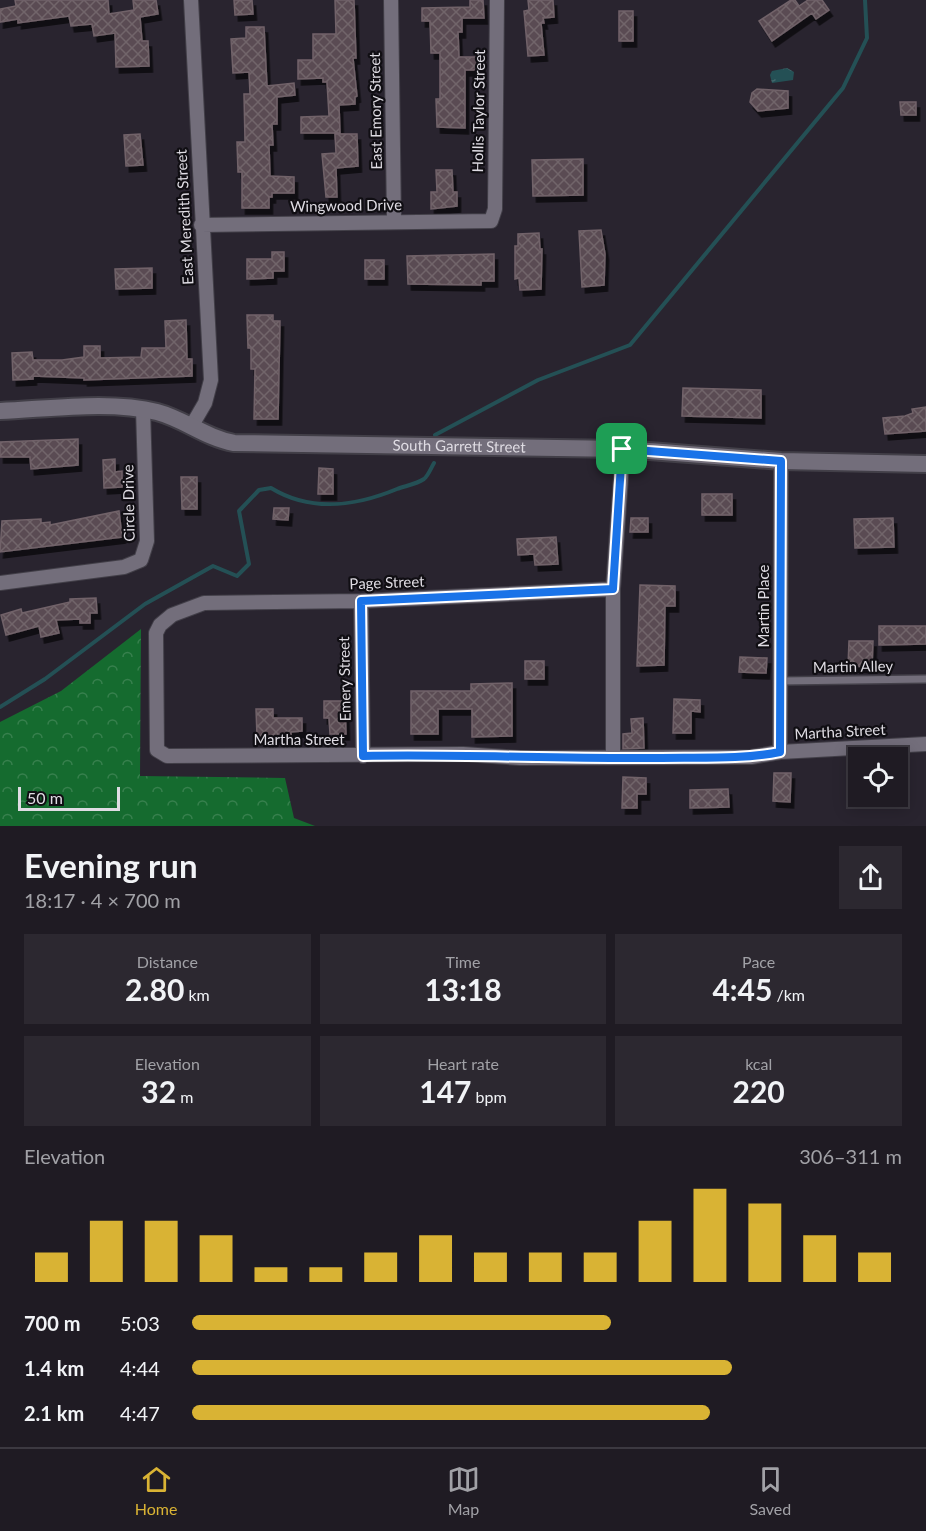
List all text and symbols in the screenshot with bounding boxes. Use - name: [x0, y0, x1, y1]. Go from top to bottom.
- street label: Hollis Taylor Street: [468, 49, 488, 173]
- street label: East Emory Street: [365, 52, 385, 170]
- street label: East Meredith Street: [171, 148, 197, 285]
- street label: Wingwood Drive: [290, 195, 402, 215]
- pin: [596, 423, 647, 474]
- icon: arrive: [605, 432, 638, 465]
- street label: South Garrett Street: [392, 435, 526, 456]
- street label: Circle Drive: [118, 464, 138, 542]
- street label: Martin Place: [754, 564, 772, 647]
- street label: Page Street: [349, 572, 425, 592]
- street label: Emery Street: [334, 636, 354, 722]
- street label: Martin Alley: [813, 656, 894, 676]
- street label: Martha Street: [794, 720, 887, 742]
- street label: Martha Street: [253, 730, 345, 748]
- map controls: [848, 747, 908, 807]
- button: locate: [848, 747, 908, 807]
- scale bar: [18, 784, 120, 812]
- text: 50 m: [27, 788, 63, 807]
- text: Evening run: [24, 845, 198, 885]
- button: share: [839, 846, 902, 909]
- text: 18:17 · 4 × 700 m: [24, 888, 181, 912]
- text: Distance: [137, 952, 198, 971]
- text: Time: [446, 952, 480, 971]
- text: Pace: [742, 952, 775, 971]
- text: 2.80: [125, 971, 184, 1007]
- text: 13:18: [424, 971, 502, 1007]
- text: 4:45: [712, 971, 772, 1007]
- text: km: [184, 985, 210, 1004]
- text: /km: [772, 985, 805, 1004]
- text: Elevation: [135, 1054, 200, 1073]
- text: Heart rate: [427, 1054, 499, 1073]
- text: kcal: [745, 1054, 772, 1073]
- text: 32: [141, 1073, 176, 1109]
- text: 147: [419, 1073, 472, 1109]
- text: 220: [733, 1073, 785, 1109]
- text: m: [176, 1087, 193, 1106]
- text: bpm: [472, 1087, 507, 1106]
- text: Elevation: [24, 1144, 105, 1168]
- text: 306–311 m: [799, 1144, 902, 1168]
- text: 700 m: [24, 1311, 80, 1335]
- text: 5:03: [120, 1311, 160, 1335]
- text: 1.4 km: [24, 1356, 84, 1380]
- text: 4:44: [120, 1356, 160, 1380]
- text: 2.1 km: [24, 1401, 84, 1425]
- text: 4:47: [120, 1401, 160, 1425]
- tab: Home: [135, 1463, 177, 1518]
- tab: Map: [447, 1463, 480, 1518]
- tab: Saved: [749, 1463, 791, 1518]

